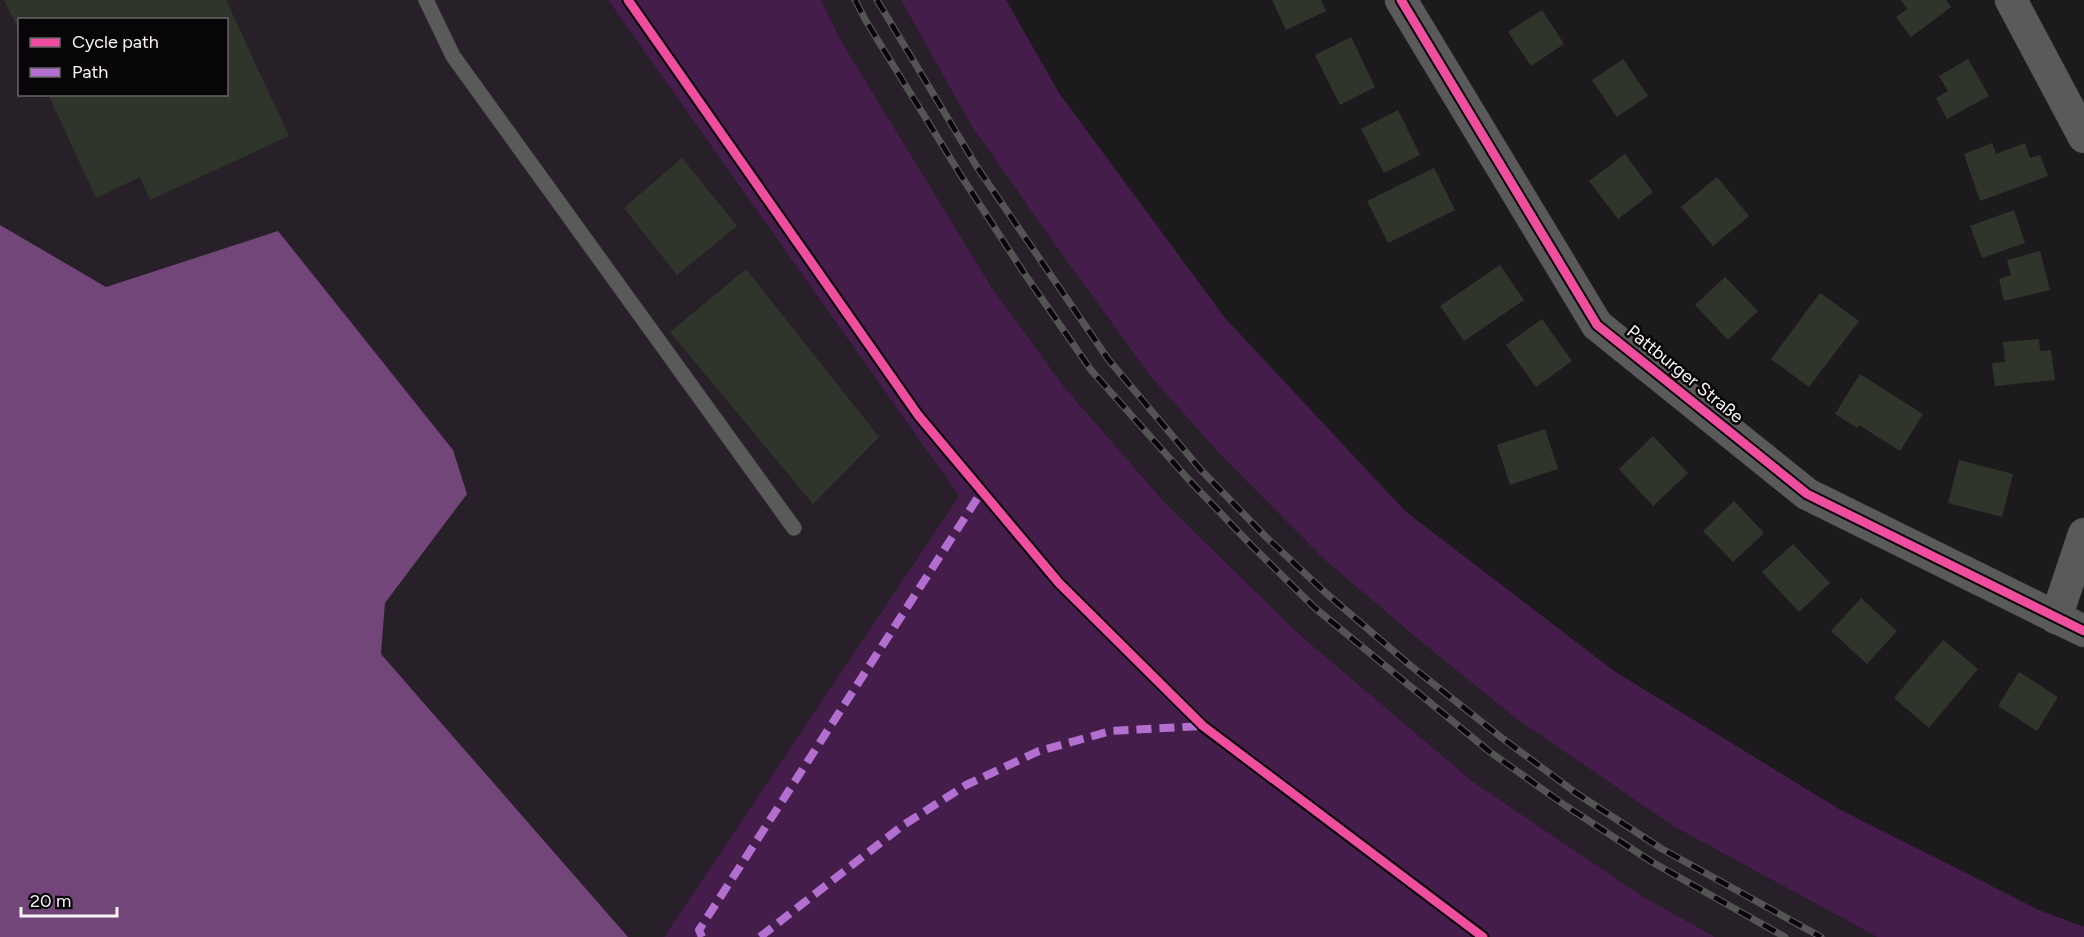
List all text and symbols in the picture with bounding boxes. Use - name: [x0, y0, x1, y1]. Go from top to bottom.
- legend: [18, 18, 228, 96]
- text: Cycle path: [72, 31, 159, 53]
- text: Path: [72, 61, 108, 83]
- street label: Pattburger Straße: [1622, 320, 1748, 428]
- scale bar: [21, 880, 117, 918]
- text: 20 m: [30, 890, 71, 912]

